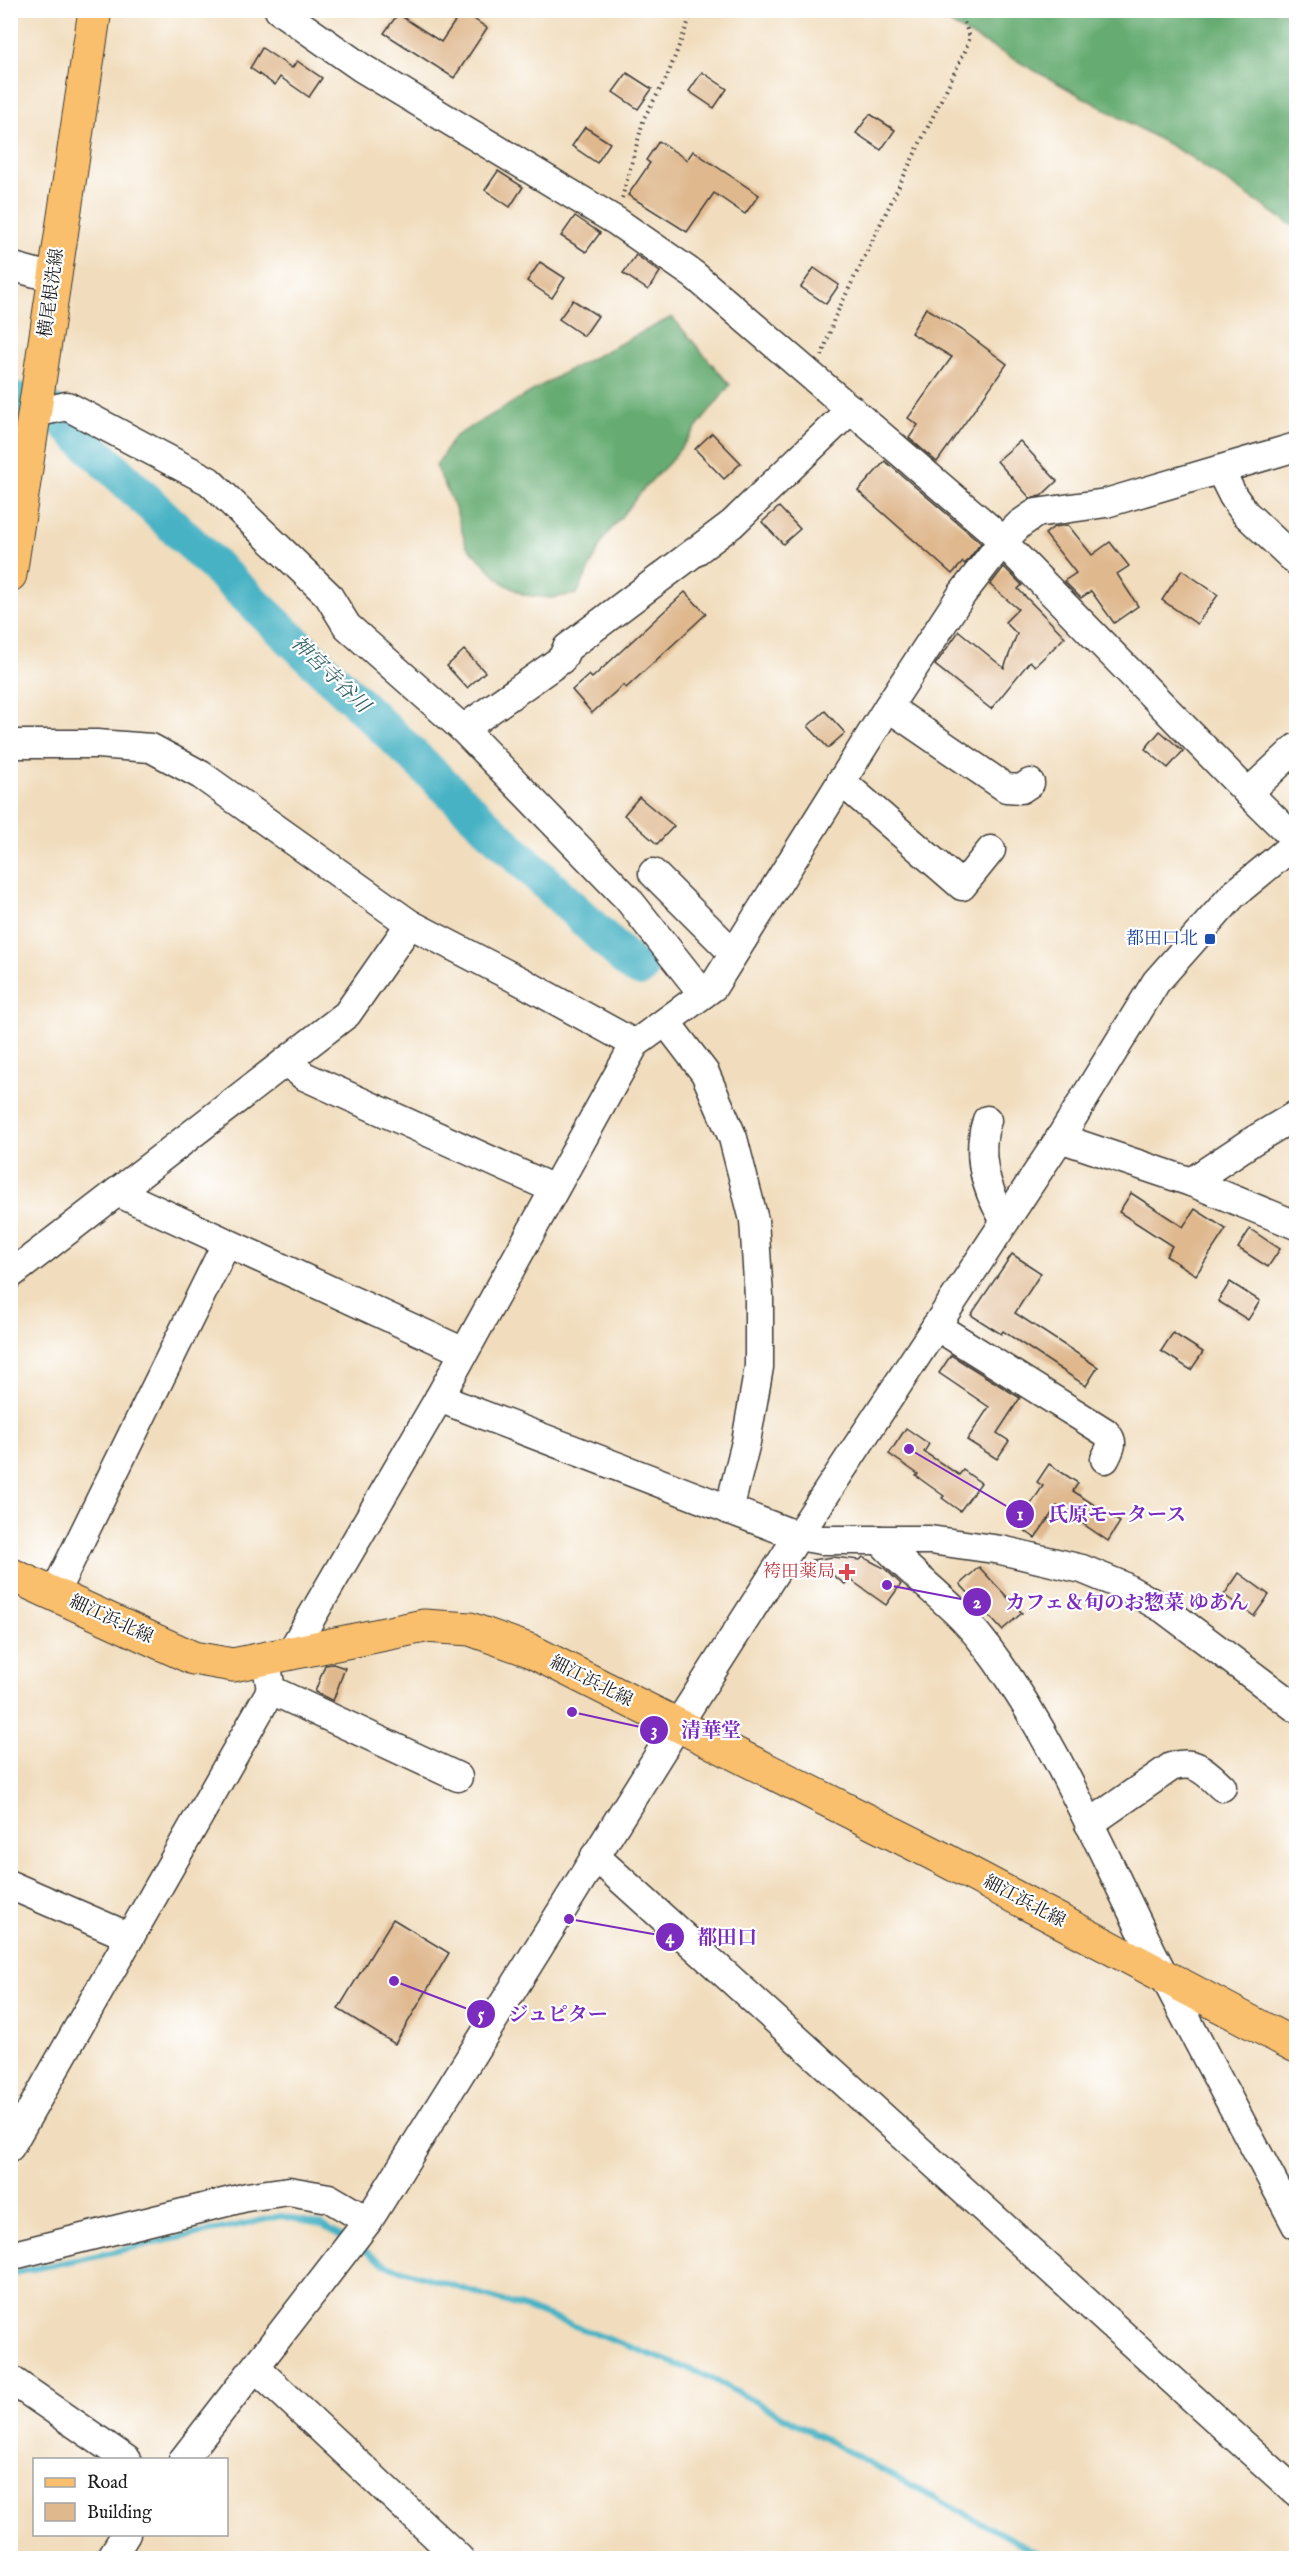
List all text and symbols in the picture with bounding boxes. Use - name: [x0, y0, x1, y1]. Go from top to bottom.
- street label: 横尾根洗線: [34, 247, 70, 339]
- water label: 神宮寺谷川: [285, 631, 376, 720]
- place label: 都田口北: [1126, 928, 1198, 951]
- marker: 都田口北: [1203, 932, 1217, 946]
- callout: 氏原モータース: [1005, 1495, 1198, 1533]
- text: 氏原モータース: [1048, 1503, 1186, 1528]
- text: 1: [1017, 1504, 1024, 1527]
- place label: 袴田薬局: [763, 1561, 835, 1584]
- marker: 袴田薬局: [840, 1565, 854, 1579]
- callout: カフェ＆旬のお惣菜 ゆあん: [962, 1583, 1261, 1621]
- street label: 細江浜北線: [65, 1591, 157, 1649]
- text: カフェ＆旬のお惣菜 ゆあん: [1005, 1591, 1249, 1616]
- text: 2: [973, 1592, 982, 1615]
- street label: 細江浜北線: [546, 1651, 636, 1713]
- callout: 清華堂: [639, 1711, 753, 1749]
- text: 清華堂: [681, 1719, 741, 1744]
- text: 3: [651, 1720, 657, 1743]
- street label: 細江浜北線: [979, 1871, 1069, 1933]
- callout: 都田口: [655, 1918, 769, 1956]
- text: 都田口: [697, 1926, 757, 1951]
- text: 4: [666, 1927, 676, 1950]
- callout: ジュピター: [466, 1995, 620, 2033]
- text: ジュピター: [508, 2003, 608, 2028]
- text: 5: [478, 2004, 485, 2027]
- legend: [33, 2458, 228, 2536]
- text: Road: [87, 2472, 128, 2495]
- text: Building: [87, 2502, 152, 2525]

